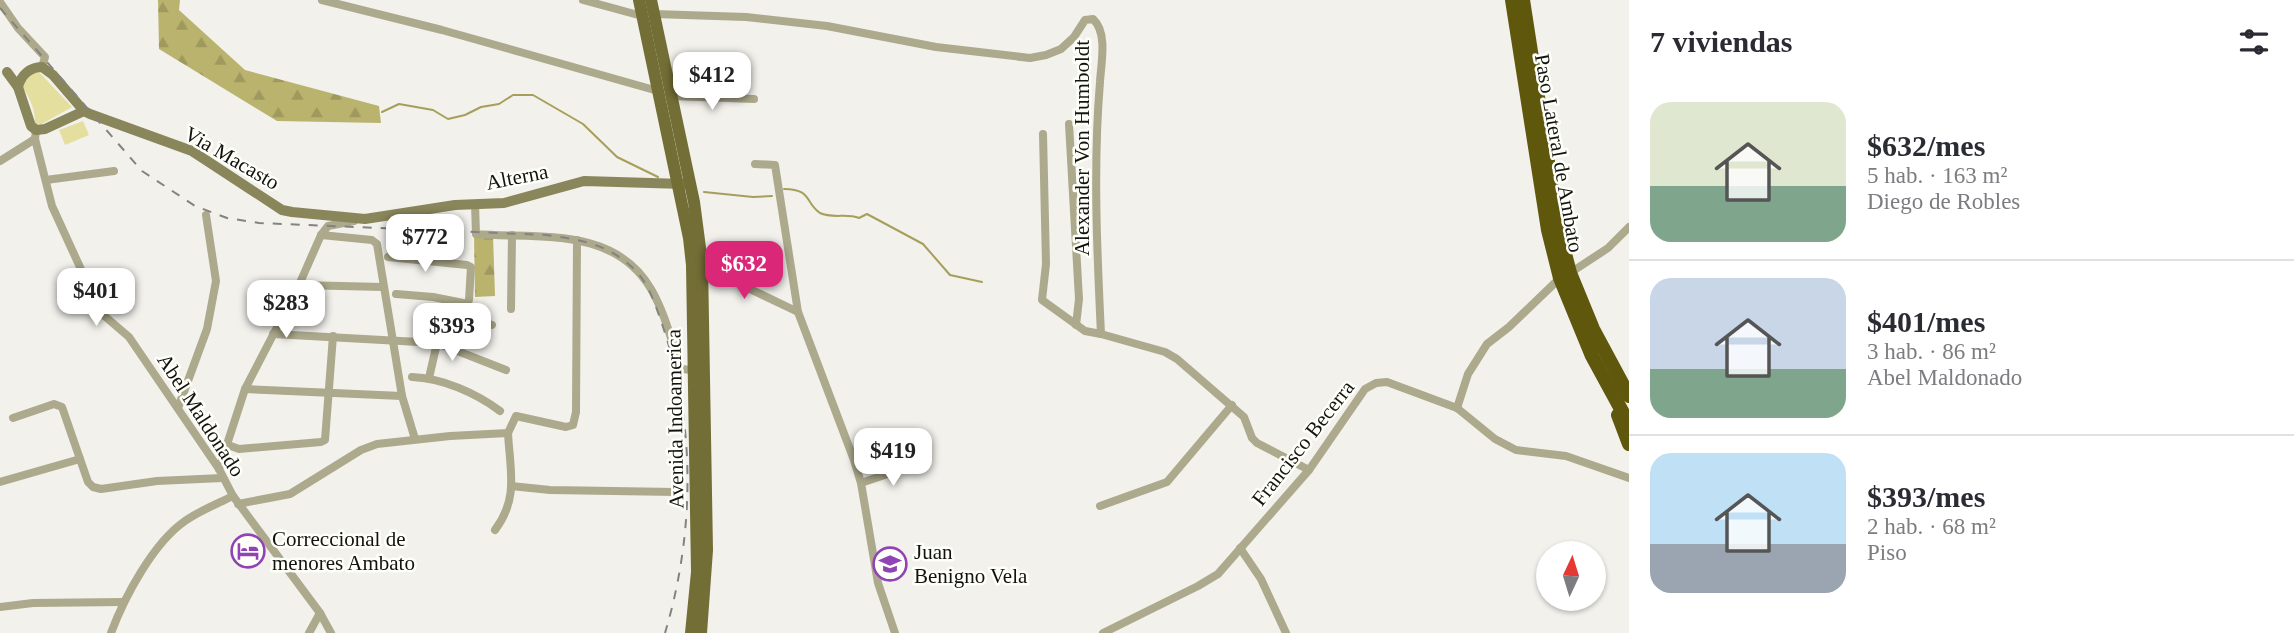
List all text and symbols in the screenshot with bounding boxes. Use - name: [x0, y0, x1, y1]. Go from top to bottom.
- icon: filters: [2235, 23, 2273, 61]
- text: 7 viviendas: [1650, 25, 1793, 58]
- street label: Alexander Von Humboldt: [1070, 40, 1094, 256]
- pin: $412: [671, 52, 753, 112]
- street label: Paso Lateral de Ambato: [1530, 52, 1588, 254]
- text: $412: [689, 62, 735, 87]
- street label: Via Macasto: [180, 121, 284, 195]
- text: $632/mes: [1867, 129, 1985, 162]
- icon: home: [1706, 130, 1790, 214]
- street label: Alterna: [484, 159, 551, 195]
- text: 5 hab. · 163 m²: [1867, 163, 2007, 188]
- text: Diego de Robles: [1867, 189, 2020, 214]
- pin: $772: [384, 215, 466, 274]
- text: $772: [402, 224, 448, 249]
- pin: $632: [703, 242, 785, 301]
- text: $632: [721, 251, 767, 276]
- pin: $401: [55, 268, 137, 328]
- text: $401: [73, 278, 119, 303]
- pin: $283: [245, 280, 327, 340]
- text: $283: [263, 290, 309, 315]
- pin: $393: [411, 304, 493, 363]
- text: $401/mes: [1867, 305, 1985, 338]
- icon: home: [1706, 306, 1790, 390]
- text: $393: [429, 313, 475, 338]
- street label: Avenida Indoamerica: [661, 328, 689, 509]
- text: 3 hab. · 86 m²: [1867, 339, 1996, 364]
- street label: Abel Maldonado: [152, 349, 250, 481]
- text: Abel Maldonado: [1867, 365, 2022, 390]
- street label: Francisco Becerra: [1247, 375, 1360, 510]
- pin: $419: [852, 428, 934, 488]
- text: $419: [870, 438, 916, 463]
- text: $393/mes: [1867, 480, 1985, 513]
- icon: home: [1706, 481, 1790, 565]
- text: 2 hab. · 68 m²: [1867, 514, 1996, 539]
- place label: Correccional de menores Ambato: [272, 527, 415, 575]
- hotel icon: Correccional de menores Ambato: [229, 532, 267, 570]
- place label: Juan Benigno Vela: [914, 540, 1028, 588]
- text: Piso: [1867, 540, 1907, 565]
- north arrow: [1536, 541, 1606, 611]
- map controls: [1536, 541, 1606, 611]
- school or university icon: Juan Benigno Vela: [871, 545, 909, 583]

